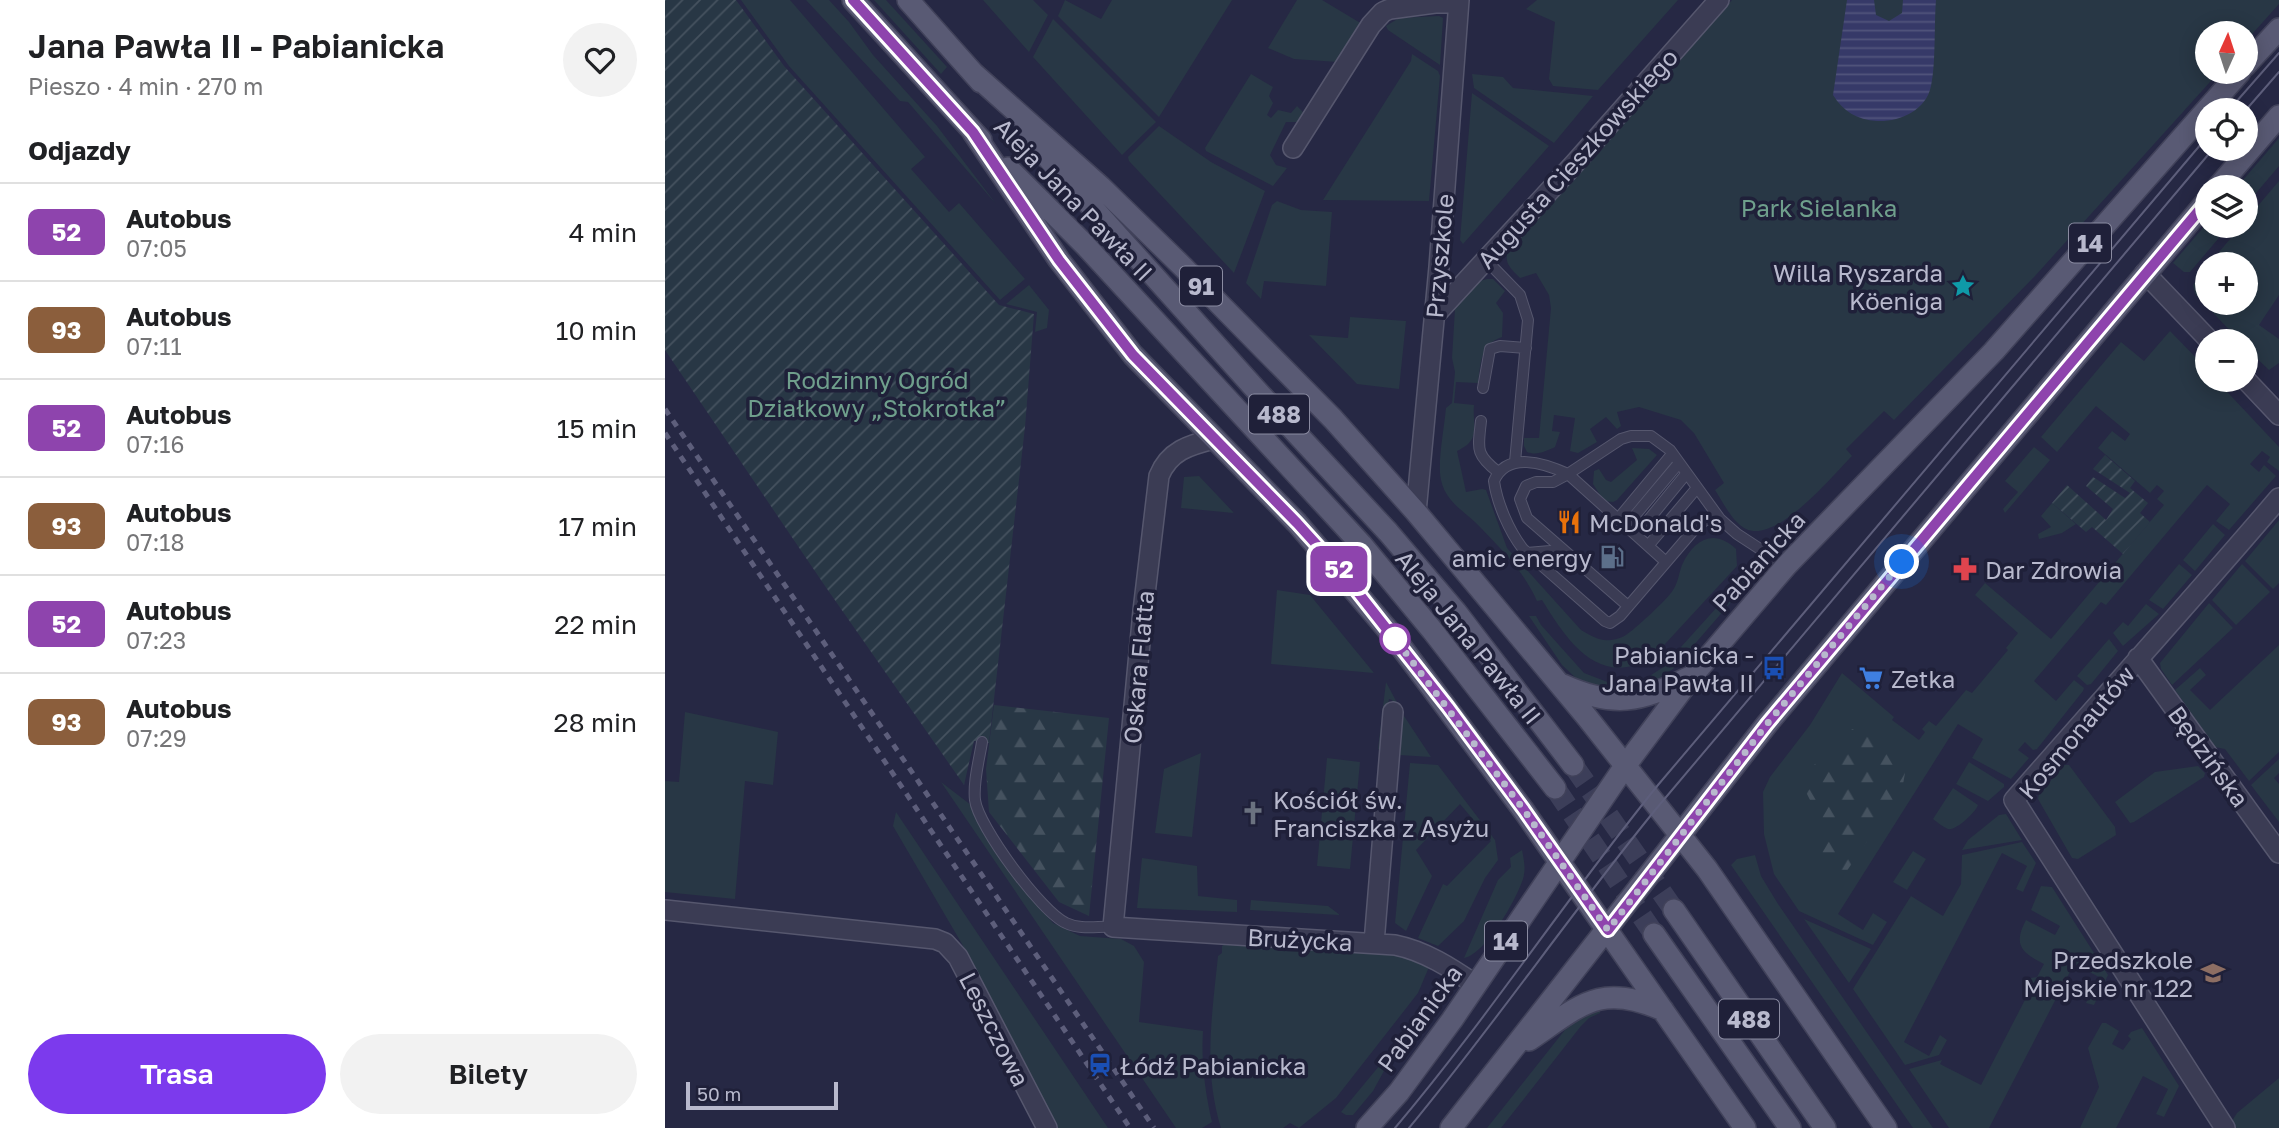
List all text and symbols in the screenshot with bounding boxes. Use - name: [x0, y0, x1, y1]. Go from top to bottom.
- north arrow: [2195, 21, 2257, 84]
- map controls: [2195, 21, 2258, 392]
- button: heart: [563, 23, 637, 97]
- text: Jana Pawła II - Pabianicka: [28, 26, 444, 65]
- street label: Augusta Cieszkowskiego: [1471, 42, 1683, 274]
- text: Pieszo · 4 min · 270 m: [28, 72, 263, 100]
- button: locate: [2195, 98, 2258, 161]
- street label: Aleja Jana Pawła II: [989, 112, 1159, 286]
- text: Odjazdy: [28, 135, 131, 166]
- button: layers: [2195, 175, 2258, 238]
- street label: Przyszkole: [1419, 192, 1459, 320]
- park label: Park Sielanka: [1741, 193, 1897, 222]
- text: Autobus: [126, 203, 232, 234]
- text: 52: [52, 217, 81, 246]
- text: 4 min: [569, 217, 637, 248]
- road number: 14: [2069, 224, 2111, 262]
- text: 07:05: [126, 234, 187, 262]
- button: +: [2195, 252, 2258, 315]
- place label: Willa Ryszarda Köeniga: [1773, 258, 1943, 315]
- road number: 91: [1180, 266, 1222, 306]
- place icon: Willa Ryszarda Köeniga: [1949, 272, 1977, 300]
- text: Autobus: [126, 301, 232, 332]
- text: 93: [52, 315, 81, 344]
- text: 10 min: [556, 315, 637, 346]
- button: −: [2195, 329, 2258, 392]
- text: 07:11: [126, 332, 182, 360]
- park label: Rodzinny Ogród Działkowy „Stokrotka”: [747, 365, 1007, 422]
- road number: 488: [1249, 394, 1309, 434]
- text: Autobus: [126, 399, 232, 430]
- text: 52: [52, 413, 81, 442]
- text: 15 min: [557, 413, 637, 444]
- text: 07:16: [126, 430, 184, 458]
- text: Autobus: [126, 497, 232, 528]
- street label: Pabianicka: [1705, 505, 1811, 617]
- restaurant icon: McDonald's: [1555, 508, 1583, 536]
- place label: McDonald's: [1589, 508, 1722, 537]
- text: 93: [52, 511, 81, 540]
- text: 17 min: [558, 511, 637, 542]
- text: 07:18: [126, 528, 185, 556]
- place label: amic energy: [1452, 543, 1592, 572]
- fuel station icon: amic energy: [1598, 543, 1626, 571]
- street label: Aleja Jana Pawła II: [1390, 544, 1548, 730]
- your location: [1884, 544, 1919, 579]
- line badge: 52: [1307, 546, 1371, 592]
- text: 52: [1324, 554, 1354, 583]
- pharmacy icon: Dar Zdrowia: [1951, 555, 1979, 583]
- place label: Dar Zdrowia: [1985, 555, 2122, 584]
- street label: Oskara Flatta: [1117, 589, 1159, 745]
- text: Autobus: [126, 595, 232, 626]
- text: 52: [52, 609, 81, 638]
- text: 22 min: [554, 609, 637, 640]
- unlabelled marker: [1380, 624, 1410, 654]
- text: 07:23: [126, 626, 186, 654]
- place label: Pabianicka - Jana Pawła II: [1602, 640, 1754, 697]
- bus stop icon: Pabianicka - Jana Pawła II: [1760, 654, 1788, 682]
- street label: Kosmonautów: [2012, 660, 2140, 804]
- supermarket icon: Zetka: [1857, 664, 1885, 692]
- place label: Zetka: [1891, 664, 1955, 693]
- text: Autobus: [126, 693, 232, 724]
- street label: Będzińska: [2163, 700, 2255, 812]
- text: 93: [52, 707, 81, 736]
- text: 28 min: [554, 707, 637, 738]
- text: 07:29: [126, 724, 187, 752]
- place label: Kościół św. Franciszka z Asyżu: [1273, 785, 1489, 842]
- church icon: Kościół św. Franciszka z Asyżu: [1239, 799, 1267, 827]
- street label: Brużycka: [1247, 922, 1353, 956]
- road number: 14: [1485, 922, 1527, 960]
- place label: Przedszkole Miejskie nr 122: [2023, 945, 2193, 1002]
- street label: Pabianicka: [1371, 959, 1467, 1077]
- school or university icon: Przedszkole Miejskie nr 122: [2199, 959, 2227, 987]
- street label: Leszczowa: [954, 967, 1036, 1091]
- road number: 488: [1719, 1000, 1779, 1038]
- button: Trasa: [28, 1034, 326, 1114]
- button: Bilety: [340, 1034, 637, 1114]
- station icon: Łódź Pabianicka: [1086, 1051, 1114, 1079]
- place label: Łódź Pabianicka: [1120, 1051, 1306, 1080]
- scale bar: [686, 1079, 838, 1111]
- text: 50 m: [697, 1082, 741, 1105]

